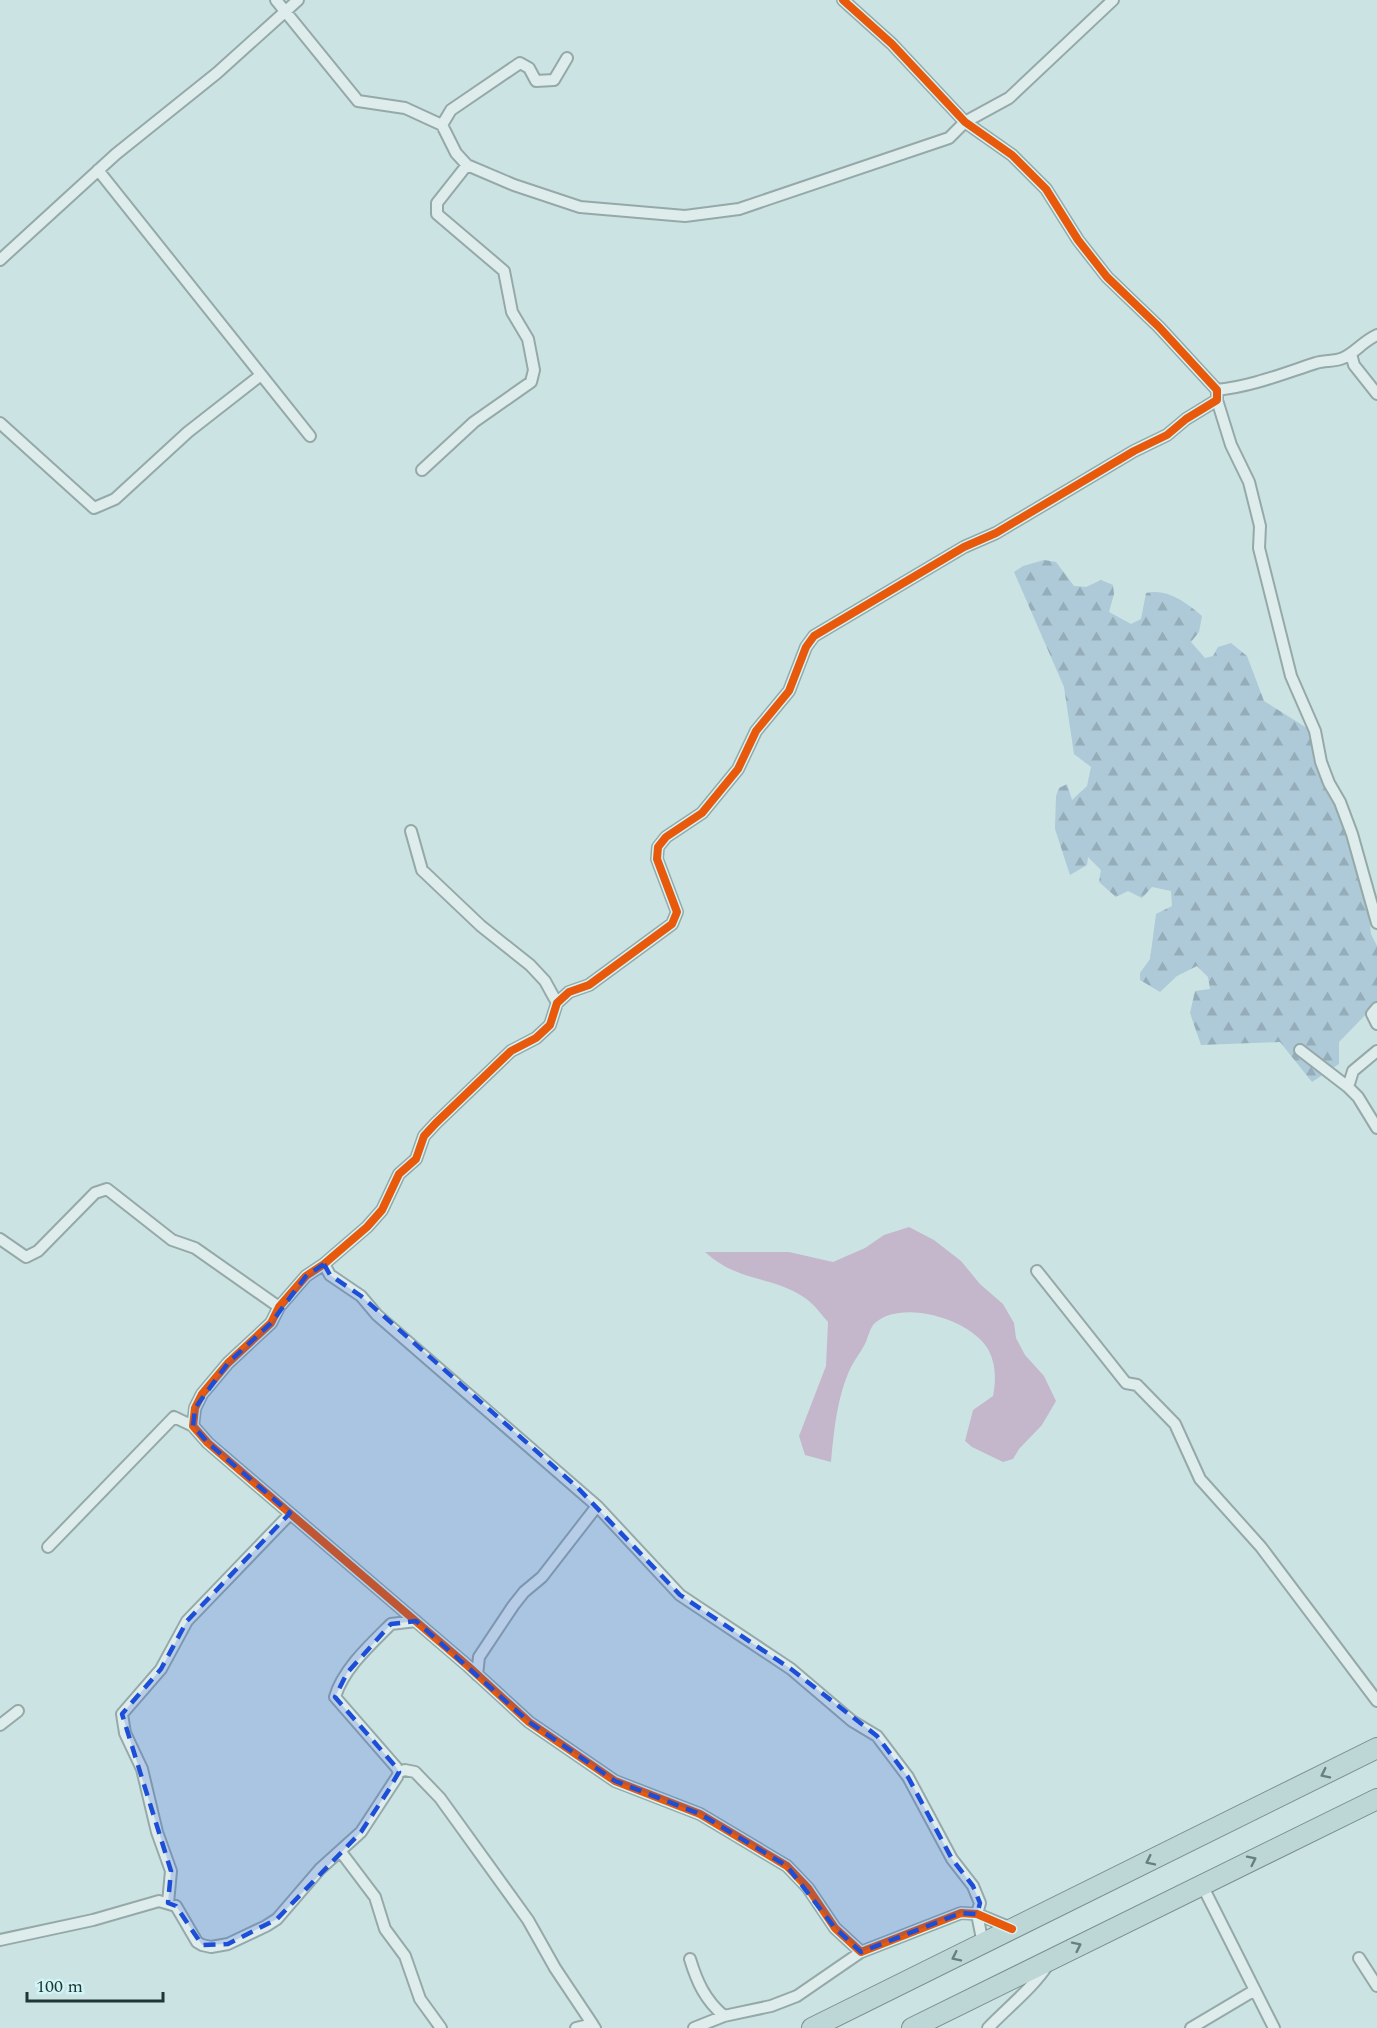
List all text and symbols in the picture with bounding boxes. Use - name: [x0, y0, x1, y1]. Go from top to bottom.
- one-way arrow: [1320, 1767, 1331, 1779]
- one-way arrow: [1145, 1854, 1156, 1865]
- one-way arrow: [1246, 1856, 1257, 1868]
- one-way arrow: [1071, 1942, 1082, 1954]
- one-way arrow: [952, 1949, 963, 1961]
- scale bar: [27, 1965, 164, 2003]
- text: 100 m: [36, 1973, 83, 2000]

